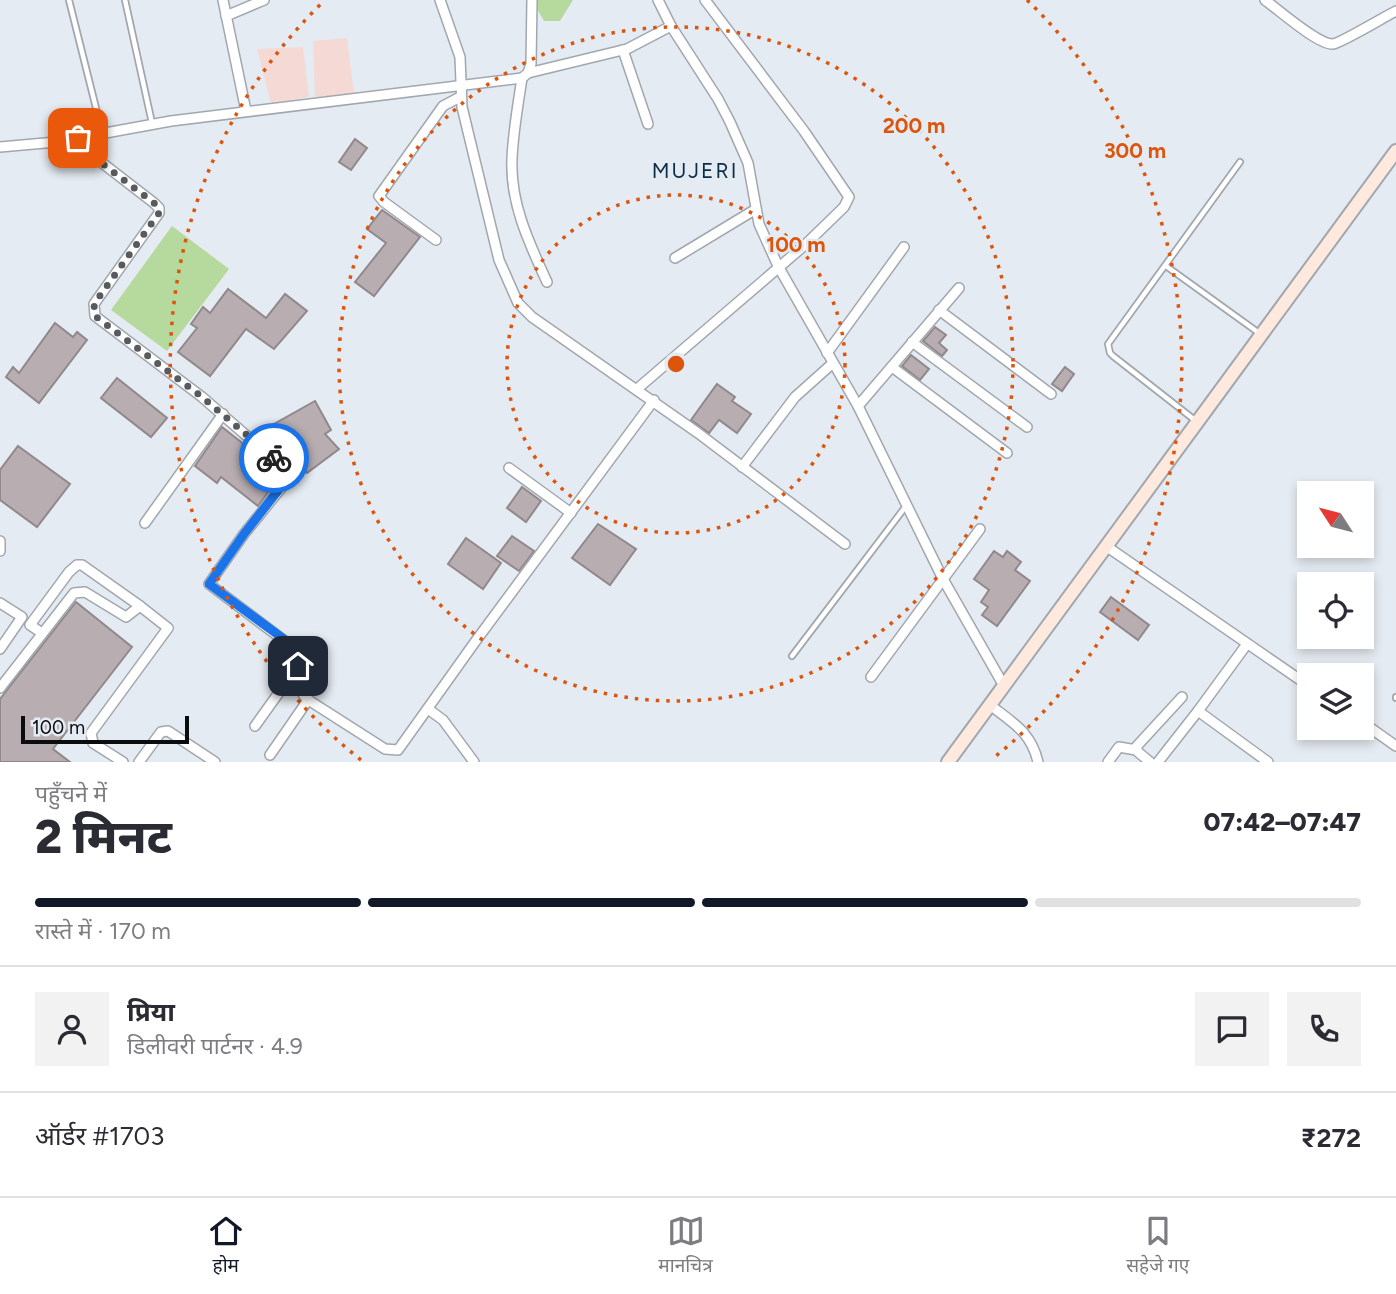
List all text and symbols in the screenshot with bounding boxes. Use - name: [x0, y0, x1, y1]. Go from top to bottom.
- pin: [48, 108, 108, 168]
- text: 200 m: [883, 113, 945, 138]
- icon: bag: [59, 119, 97, 157]
- text: 300 m: [1104, 138, 1166, 163]
- district label: MUJERI: [652, 158, 738, 183]
- text: 100 m: [766, 232, 826, 257]
- centre of rings: [664, 352, 688, 376]
- courier: [239, 423, 309, 493]
- icon: bike: [255, 439, 293, 477]
- north arrow: [1297, 481, 1374, 558]
- map controls: [1297, 481, 1374, 740]
- button: locate: [1297, 572, 1374, 649]
- pin: [268, 636, 328, 696]
- icon: home: [279, 647, 317, 685]
- button: layers: [1297, 663, 1374, 740]
- scale bar: [21, 713, 189, 745]
- text: 100 m: [32, 716, 85, 739]
- text: पहुँचने में: [35, 780, 107, 808]
- text: 07:42–07:47: [1203, 806, 1361, 838]
- text: 2 मिनट: [35, 809, 172, 865]
- text: रास्ते में · 170 m: [35, 917, 171, 945]
- button: person: [35, 992, 109, 1066]
- button: chat: [1195, 992, 1269, 1066]
- button: phone: [1287, 992, 1361, 1066]
- text: प्रिया: [127, 996, 175, 1028]
- text: डिलीवरी पार्टनर · 4.9: [127, 1032, 303, 1060]
- text: ऑर्डर #1703: [35, 1120, 164, 1152]
- text: ₹272: [1301, 1122, 1361, 1154]
- tab: होम: [207, 1212, 245, 1280]
- tab: मानचित्र: [658, 1212, 713, 1280]
- tab: सहेजे गए: [1126, 1212, 1189, 1280]

